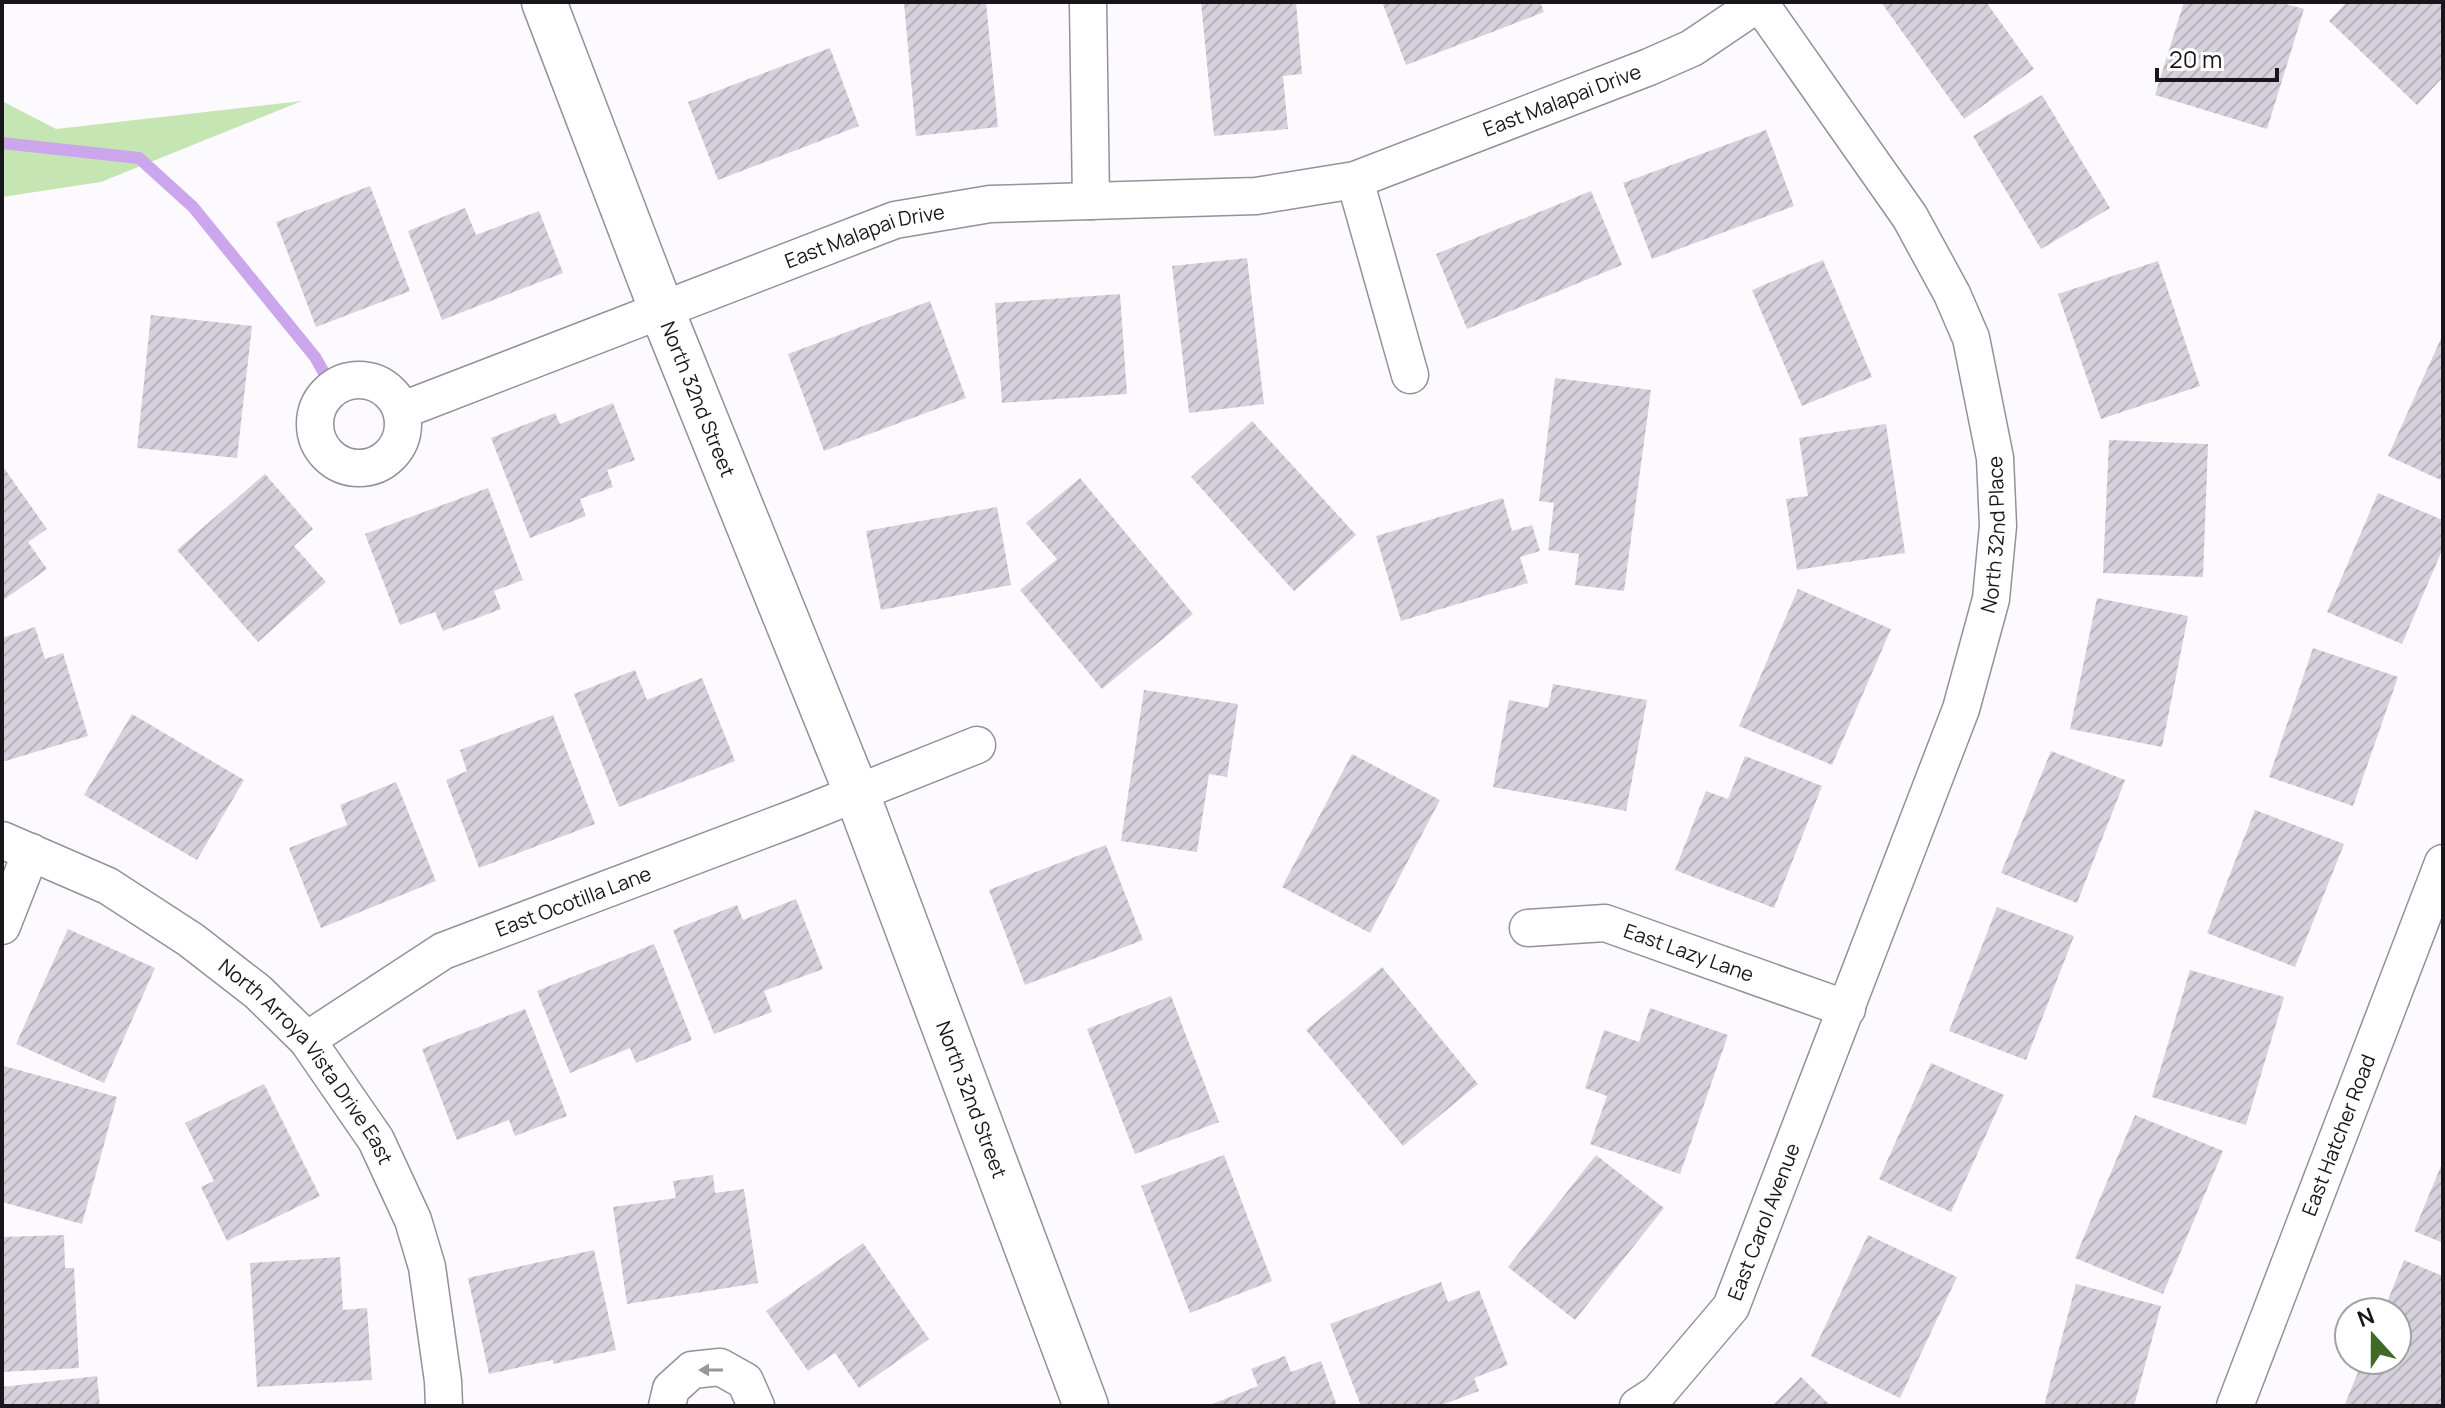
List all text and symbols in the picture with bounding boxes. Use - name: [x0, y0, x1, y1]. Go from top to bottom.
- scale bar: [2157, 32, 2277, 82]
- text: 20 m: [2169, 42, 2222, 75]
- street label: East Malapai Drive: [1479, 57, 1645, 143]
- street label: East Malapai Drive: [781, 198, 947, 274]
- street label: North 32nd Street: [655, 317, 742, 481]
- street label: North 32nd Place: [1974, 456, 2011, 616]
- street label: East Ocotilla Lane: [492, 859, 655, 943]
- street label: East Lazy Lane: [1620, 917, 1758, 988]
- street label: North Arroya Vista Drive East: [213, 952, 399, 1169]
- street label: North 32nd Street: [930, 1017, 1014, 1182]
- street label: East Hatcher Road: [2295, 1050, 2381, 1220]
- street label: East Carol Avenue: [1721, 1139, 1806, 1304]
- north arrow: [2333, 1296, 2413, 1376]
- text: N: [2353, 1300, 2379, 1334]
- one-way arrow: [697, 1364, 723, 1376]

